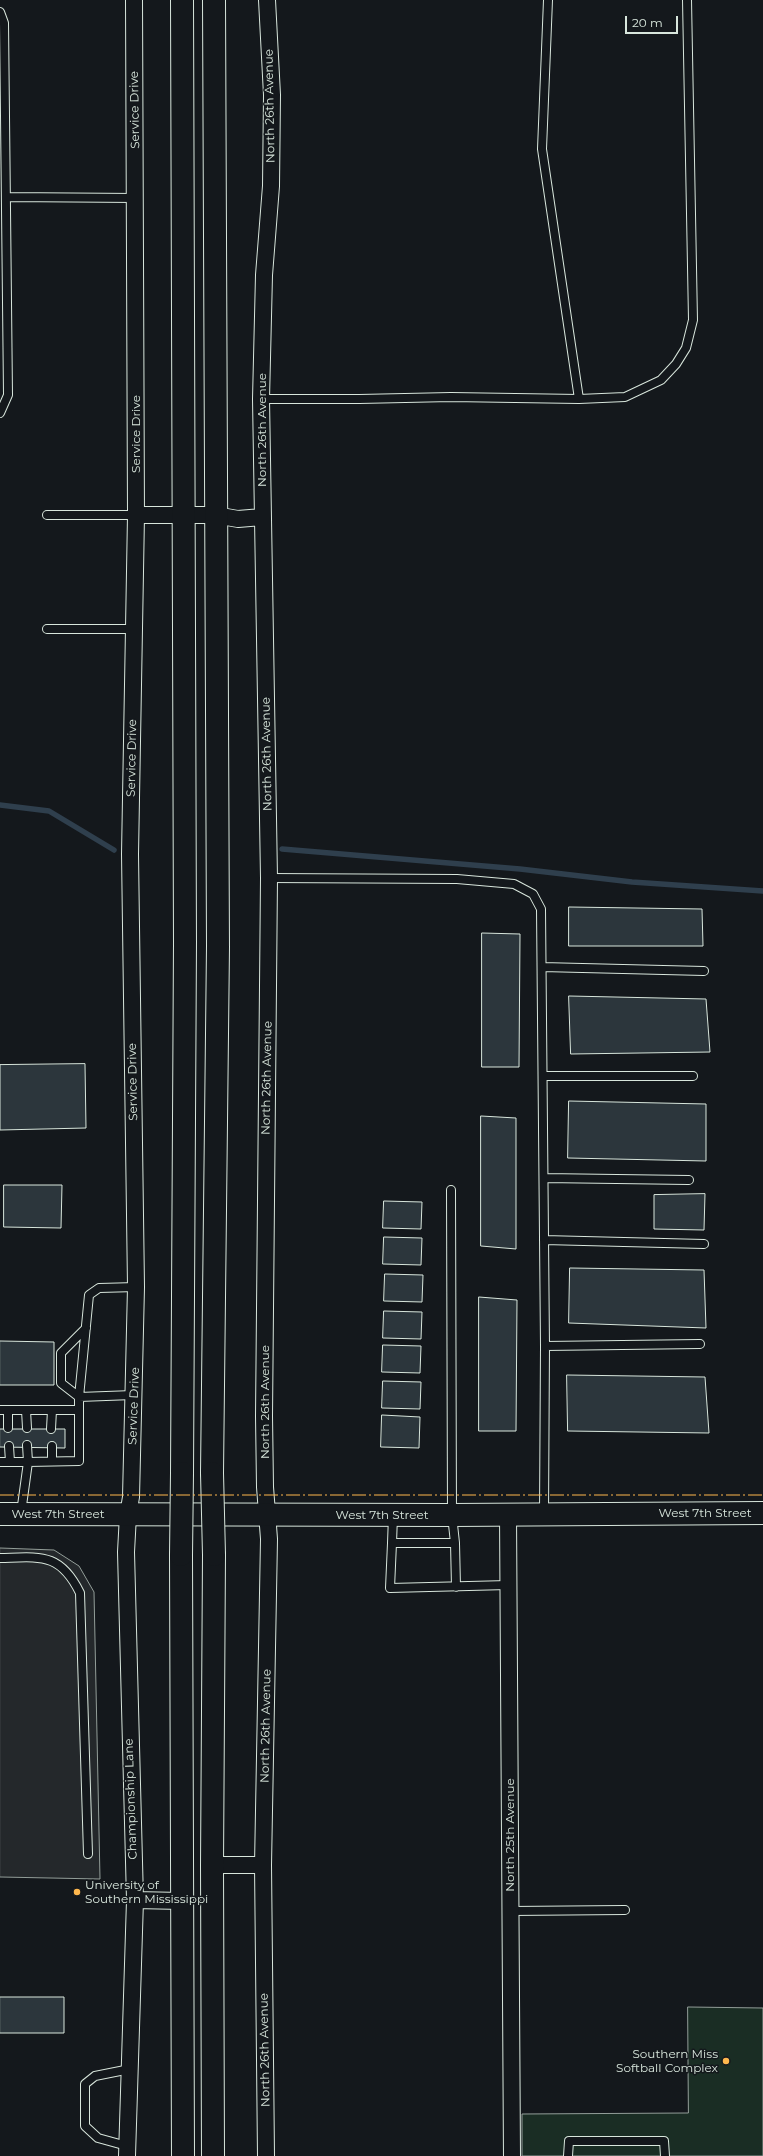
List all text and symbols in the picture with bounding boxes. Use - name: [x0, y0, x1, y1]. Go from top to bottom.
- scale bar: [627, 8, 680, 34]
- text: 20 m: [632, 15, 663, 30]
- street label: North 26th Avenue: [262, 49, 278, 163]
- street label: Service Drive: [127, 71, 143, 149]
- street label: North 26th Avenue: [255, 373, 269, 487]
- street label: Service Drive: [129, 395, 143, 473]
- street label: North 26th Avenue: [259, 697, 275, 811]
- street label: Service Drive: [124, 719, 140, 797]
- street label: North 26th Avenue: [259, 1021, 275, 1135]
- street label: Service Drive: [125, 1043, 141, 1121]
- street label: North 26th Avenue: [258, 1345, 272, 1459]
- street label: Service Drive: [125, 1367, 143, 1445]
- street label: West 7th Street: [658, 1506, 752, 1520]
- street label: West 7th Street: [11, 1507, 105, 1521]
- street label: West 7th Street: [335, 1508, 429, 1522]
- street label: North 26th Avenue: [258, 1669, 274, 1783]
- street label: Championship Lane: [122, 1738, 140, 1860]
- street label: North 25th Avenue: [503, 1778, 517, 1892]
- place label: University of Southern Mississippi: [85, 1878, 208, 1906]
- marker: University of Southern Mississippi: [72, 1887, 82, 1897]
- street label: North 26th Avenue: [257, 1993, 273, 2107]
- place label: Southern Miss Softball Complex: [616, 2047, 718, 2075]
- marker: Southern Miss Softball Complex: [721, 2056, 731, 2066]

